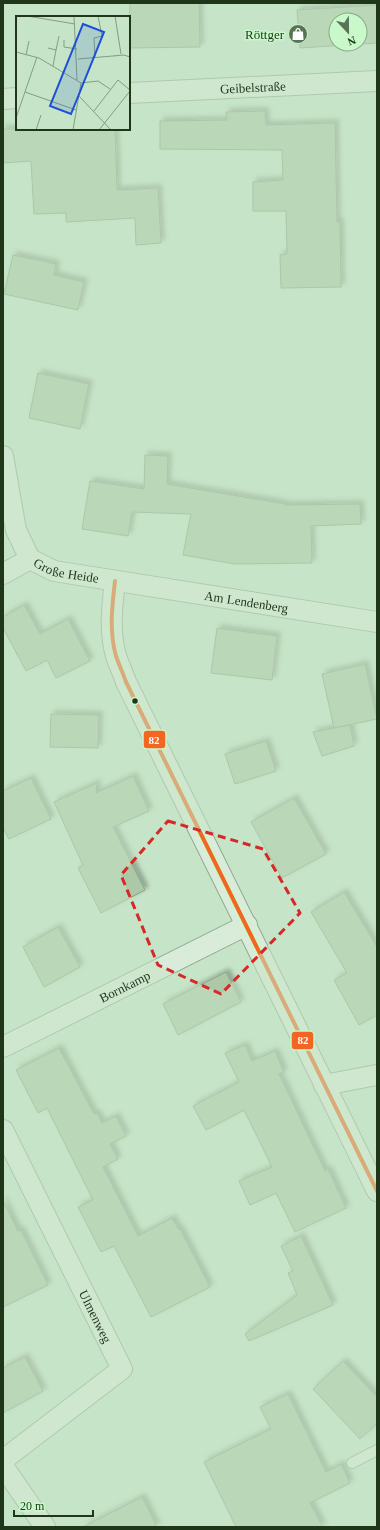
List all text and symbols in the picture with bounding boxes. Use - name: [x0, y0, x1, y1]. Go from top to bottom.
- north arrow: [328, 12, 368, 52]
- inset map: [16, 16, 130, 130]
- shop icon: Röttger: [287, 23, 309, 45]
- place label: Röttger: [245, 27, 285, 42]
- text: N: [346, 34, 358, 48]
- street label: Geibelstraße: [220, 78, 286, 97]
- street label: Große Heide: [31, 555, 100, 586]
- street label: Am Lendenberg: [203, 588, 290, 616]
- unlabelled marker: [130, 696, 140, 706]
- line badge: 82: [143, 730, 166, 749]
- text: 82: [149, 734, 160, 746]
- street label: Bornkamp: [97, 968, 153, 1006]
- line badge: 82: [291, 1031, 314, 1050]
- text: 82: [298, 1034, 309, 1046]
- street label: Ulmenweg: [76, 1288, 115, 1346]
- scale bar: [14, 1492, 93, 1518]
- text: 20 m: [20, 1499, 45, 1513]

